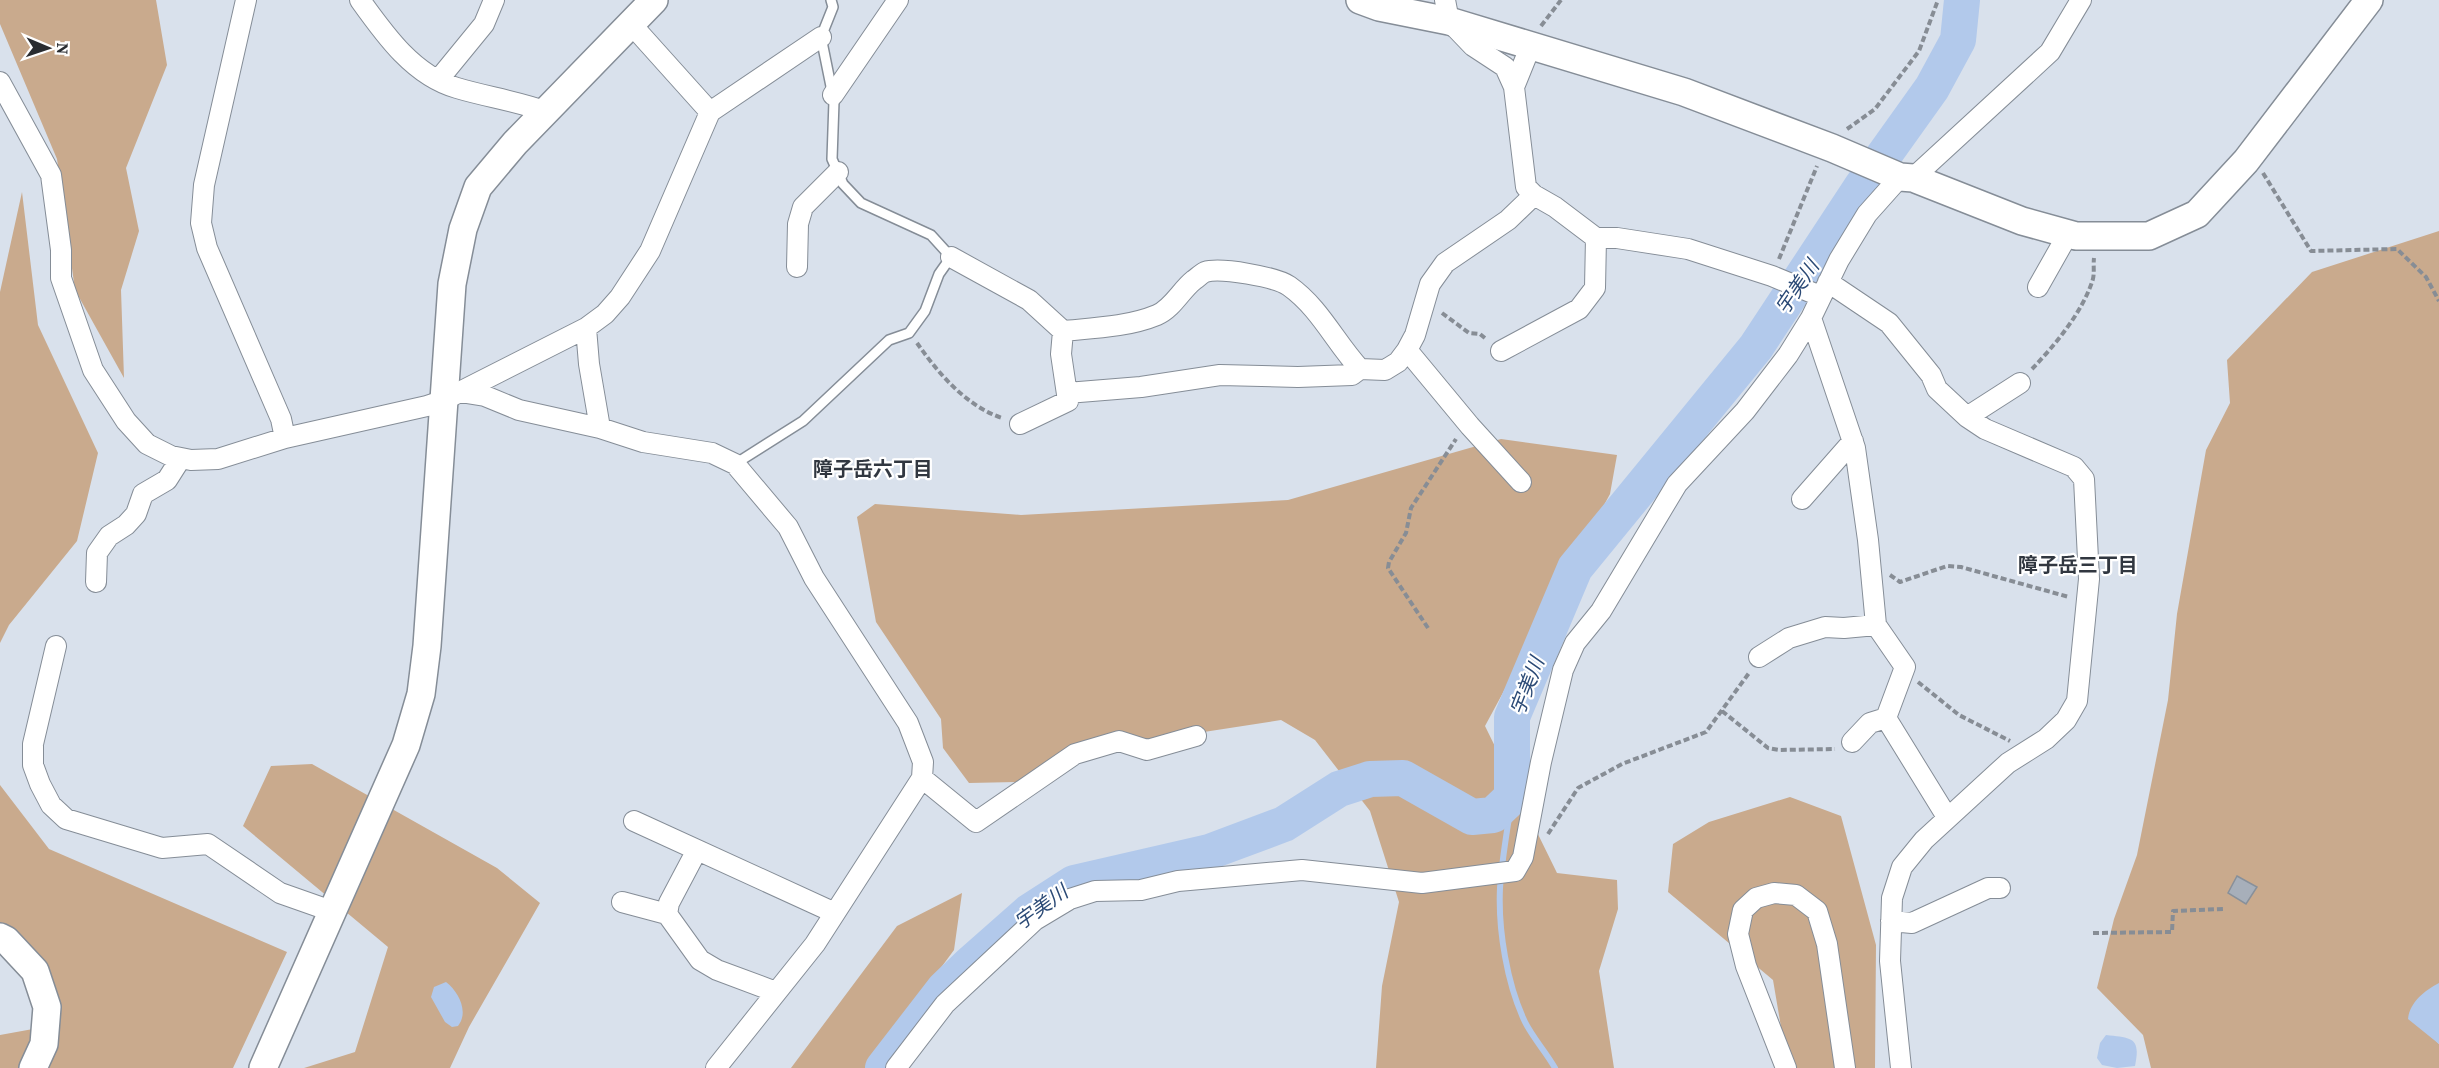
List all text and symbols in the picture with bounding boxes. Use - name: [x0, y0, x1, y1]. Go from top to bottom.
- north arrow: [18, 18, 78, 78]
- text: N: [52, 42, 74, 55]
- water label: 宇美川: [1769, 253, 1827, 320]
- district label: 障子岳六丁目: [813, 455, 933, 483]
- district label: 障子岳三丁目: [2018, 551, 2138, 579]
- water label: 宇美川: [1503, 651, 1552, 719]
- water label: 宇美川: [1009, 877, 1075, 936]

